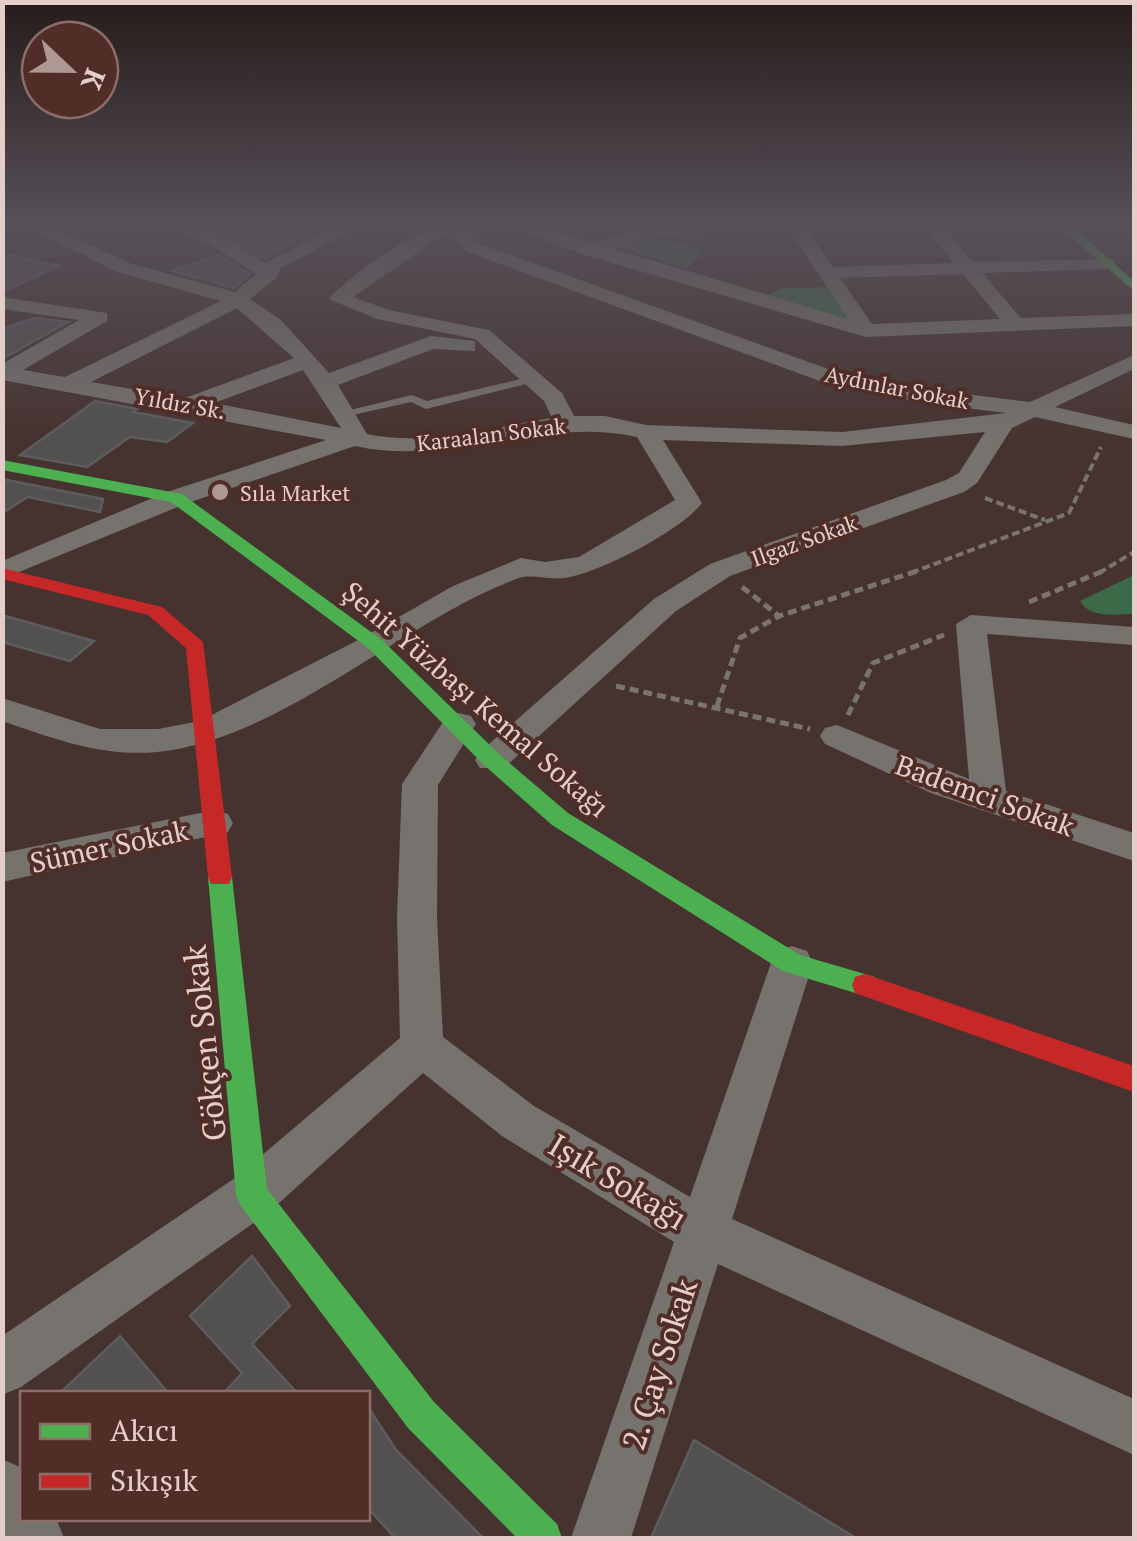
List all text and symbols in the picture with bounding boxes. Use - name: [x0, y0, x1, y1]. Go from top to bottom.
- north arrow: [20, 20, 120, 120]
- text: K: [73, 63, 115, 96]
- street label: Aydınlar Sokak: [823, 359, 972, 415]
- street label: Yıldız Sk.: [132, 381, 228, 425]
- street label: Karaalan Sokak: [415, 410, 568, 458]
- place label: Sıla Market: [240, 478, 350, 507]
- marker: Sıla Market: [209, 481, 231, 503]
- street label: Ilgaz Sokak: [747, 507, 862, 573]
- street label: Şehit Yüzbaşı Kemal Sokağı: [335, 573, 617, 825]
- street label: Bademci Sokak: [891, 746, 1080, 845]
- street label: Sümer Sokak: [27, 811, 192, 881]
- street label: Gökçen Sokak: [173, 942, 235, 1143]
- street label: Işık Sokağı: [541, 1123, 695, 1239]
- street label: 2. Çay Sokak: [612, 1273, 707, 1455]
- legend: [20, 1391, 370, 1521]
- text: Akıcı: [110, 1410, 178, 1450]
- text: Sıkışık: [110, 1460, 198, 1500]

